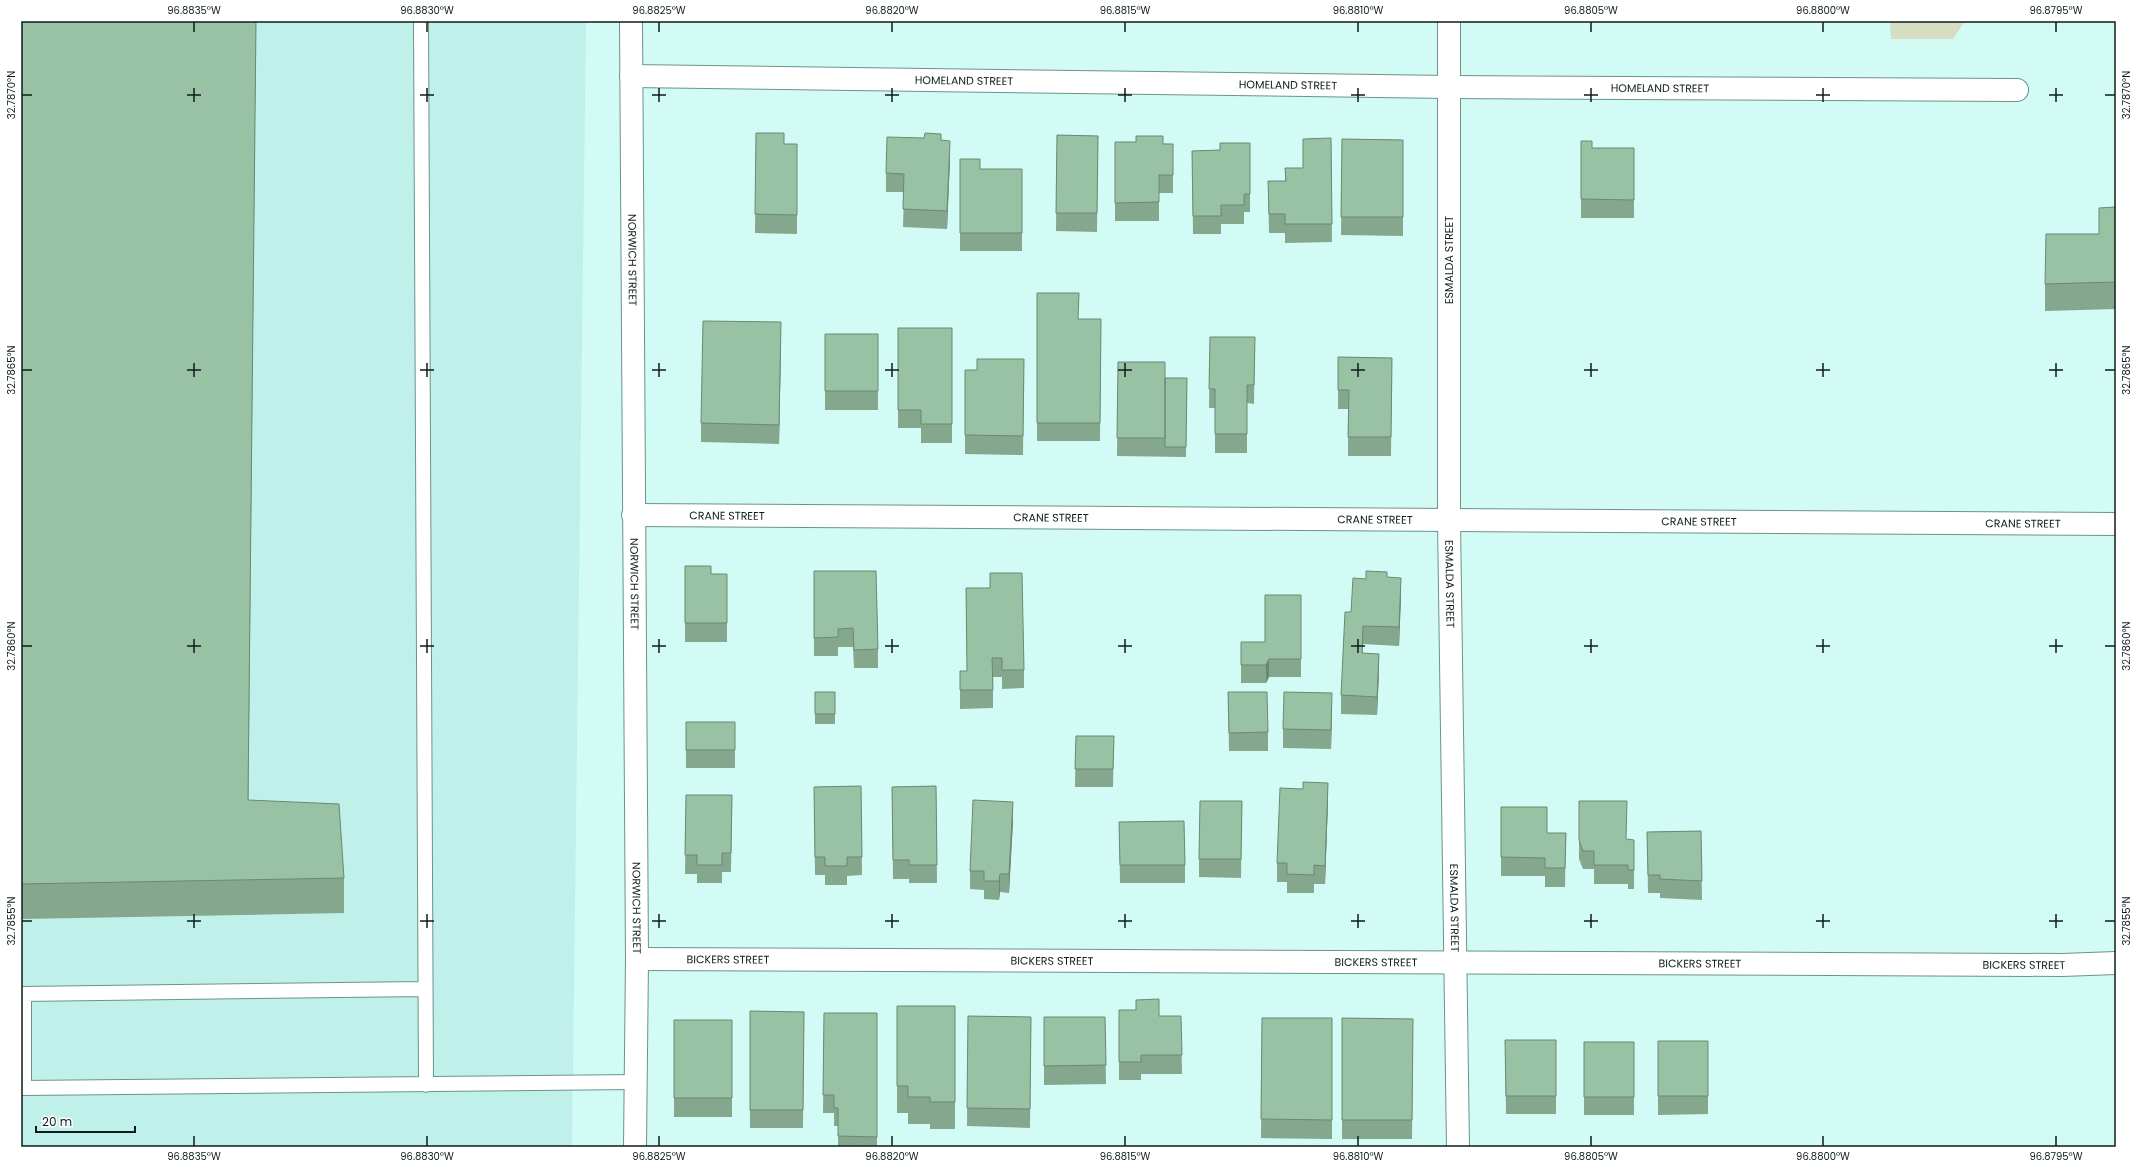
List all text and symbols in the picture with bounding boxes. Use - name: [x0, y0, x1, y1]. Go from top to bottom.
- text: 96.8835°W: [167, 3, 221, 18]
- text: 96.8830°W: [400, 3, 454, 18]
- text: 96.8825°W: [632, 3, 686, 18]
- text: 96.8820°W: [865, 3, 919, 18]
- text: 96.8815°W: [1100, 3, 1151, 18]
- text: 96.8810°W: [1333, 3, 1384, 18]
- text: 96.8805°W: [1564, 3, 1618, 18]
- text: 96.8800°W: [1796, 3, 1850, 18]
- text: 96.8795°W: [2030, 3, 2083, 18]
- text: 32.7870°N: [4, 71, 19, 119]
- text: 32.7870°N: [2119, 71, 2134, 119]
- street label: HOMELAND STREET: [915, 72, 1013, 89]
- street label: HOMELAND STREET: [1239, 76, 1337, 93]
- street label: HOMELAND STREET: [1611, 80, 1709, 96]
- street label: NORWICH STREET: [624, 214, 641, 306]
- street label: ESMALDA STREET: [1441, 216, 1457, 304]
- text: 32.7865°N: [4, 345, 19, 395]
- text: 32.7865°N: [2119, 345, 2134, 395]
- street label: CRANE STREET: [689, 507, 765, 524]
- street label: CRANE STREET: [1013, 509, 1089, 526]
- street label: CRANE STREET: [1337, 511, 1413, 528]
- street label: CRANE STREET: [1661, 513, 1737, 530]
- street label: CRANE STREET: [1985, 515, 2061, 532]
- street label: NORWICH STREET: [626, 538, 643, 630]
- street label: ESMALDA STREET: [1441, 540, 1459, 628]
- text: 32.7860°N: [4, 621, 19, 671]
- text: 32.7860°N: [2119, 621, 2134, 671]
- street label: NORWICH STREET: [628, 862, 645, 954]
- street label: ESMALDA STREET: [1446, 864, 1463, 952]
- text: 32.7855°N: [4, 896, 19, 946]
- text: 32.7855°N: [2119, 896, 2134, 946]
- street label: BICKERS STREET: [687, 951, 769, 968]
- street label: BICKERS STREET: [1011, 953, 1093, 969]
- street label: BICKERS STREET: [1335, 954, 1417, 970]
- street label: BICKERS STREET: [1659, 955, 1741, 972]
- street label: BICKERS STREET: [1983, 957, 2066, 973]
- scale bar: [36, 1108, 135, 1134]
- text: 20 m: [42, 1113, 72, 1130]
- text: 96.8835°W: [167, 1149, 221, 1164]
- text: 96.8830°W: [400, 1149, 454, 1164]
- text: 96.8825°W: [632, 1149, 686, 1164]
- text: 96.8820°W: [865, 1149, 919, 1164]
- text: 96.8815°W: [1100, 1149, 1151, 1164]
- text: 96.8810°W: [1333, 1149, 1384, 1164]
- text: 96.8805°W: [1564, 1149, 1618, 1164]
- text: 96.8800°W: [1796, 1149, 1850, 1164]
- text: 96.8795°W: [2030, 1149, 2083, 1164]

